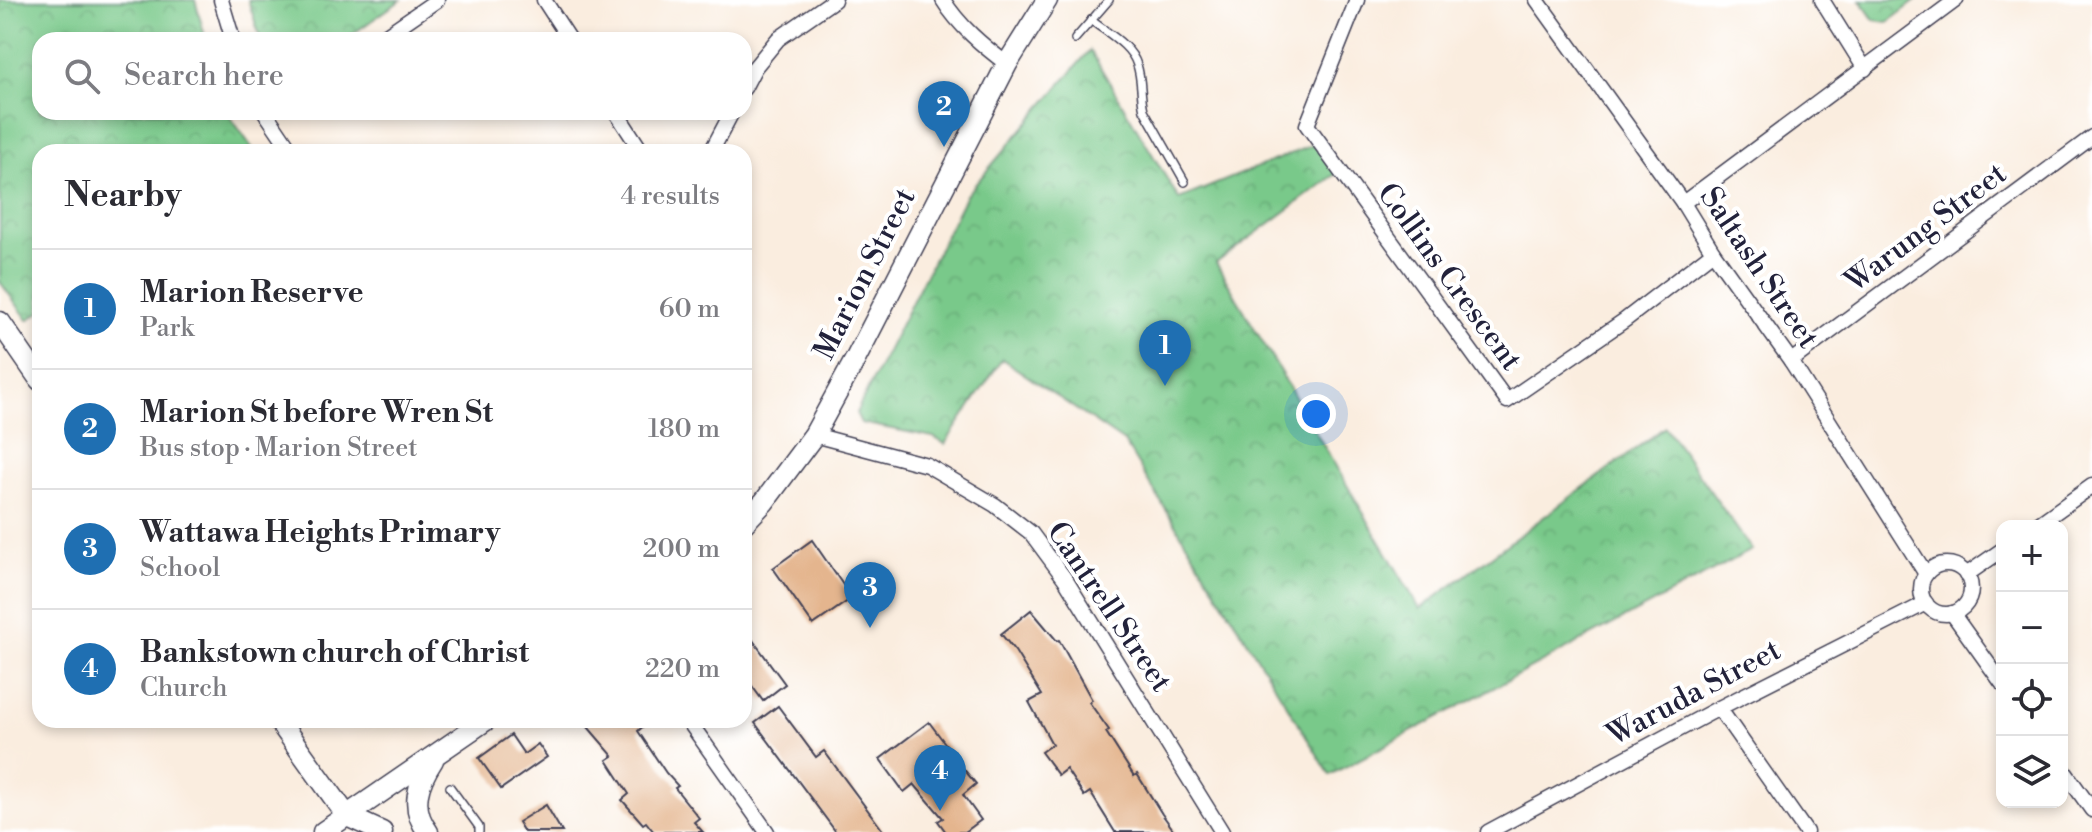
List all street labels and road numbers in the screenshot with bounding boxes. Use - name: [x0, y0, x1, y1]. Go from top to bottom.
- street label: Warung Street: [1837, 155, 2015, 302]
- street label: Collins Crescent: [1368, 176, 1530, 379]
- street label: Saltash Street: [1691, 180, 1827, 356]
- street label: Marion Street: [805, 181, 925, 366]
- street label: Cantrell Street: [1038, 514, 1180, 700]
- street label: Waruda Street: [1600, 631, 1788, 755]

